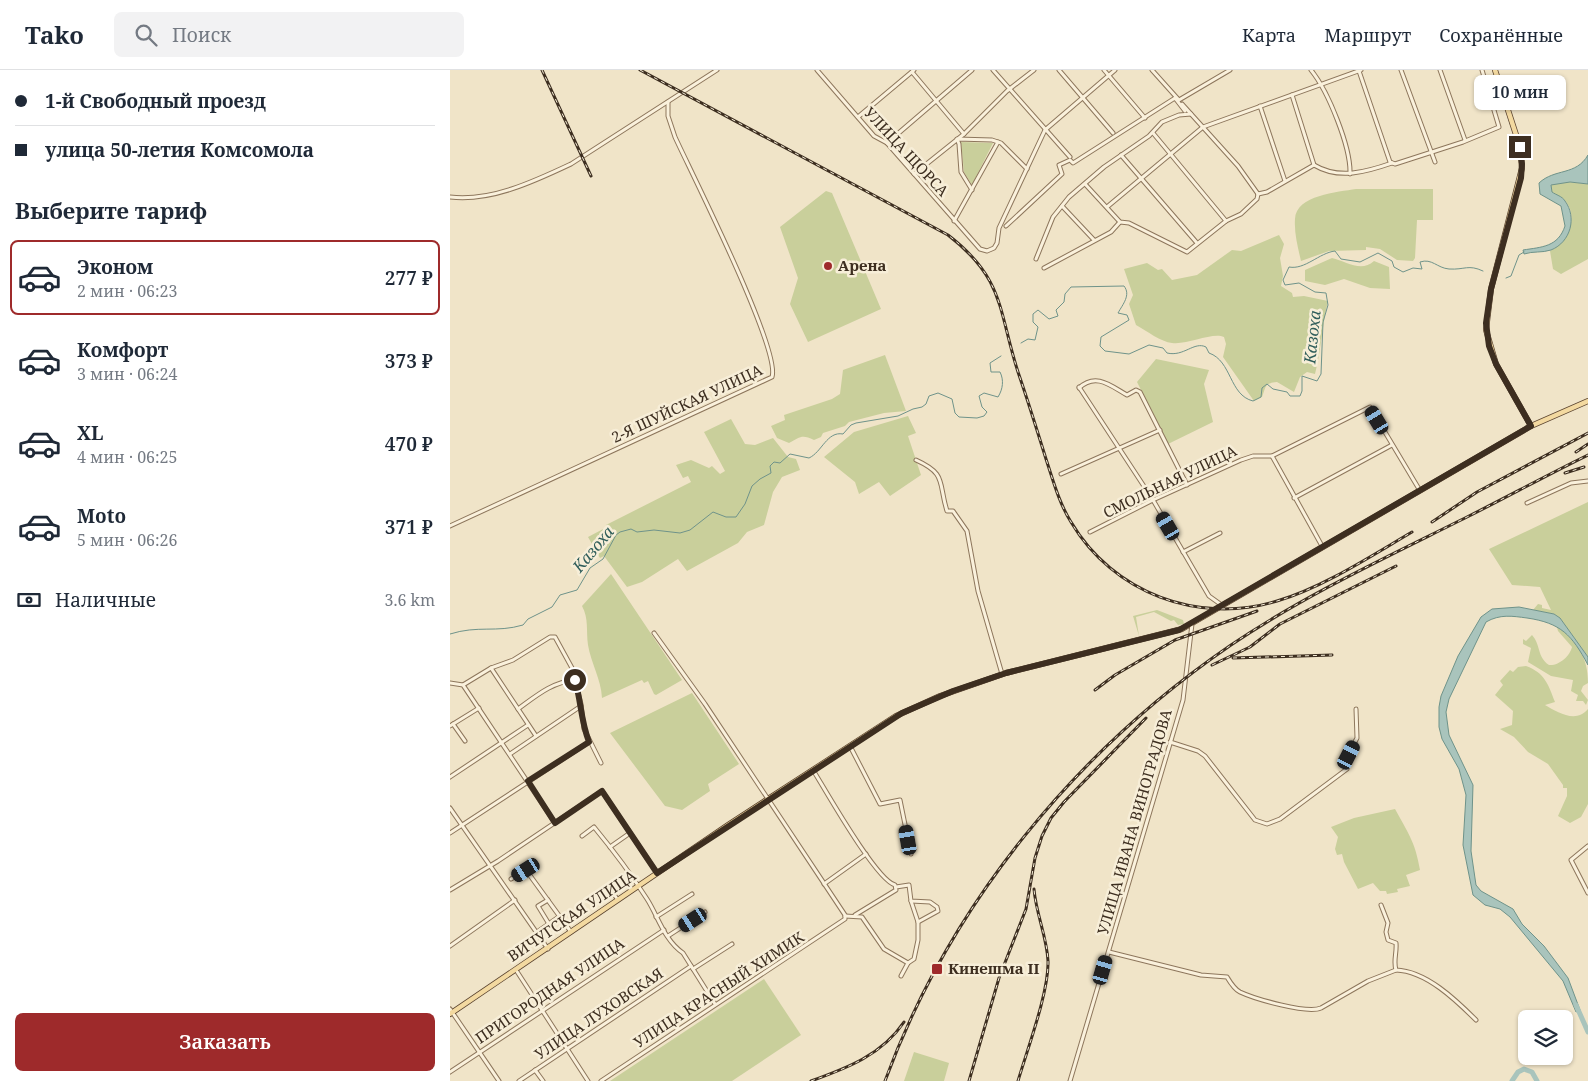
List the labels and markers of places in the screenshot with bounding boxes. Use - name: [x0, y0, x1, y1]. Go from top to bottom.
- place label: Арена: [838, 255, 886, 275]
- marker: Арена: [822, 260, 834, 272]
- place label: Кинешма II: [948, 958, 1040, 978]
- marker: Кинешма II: [930, 962, 944, 976]

